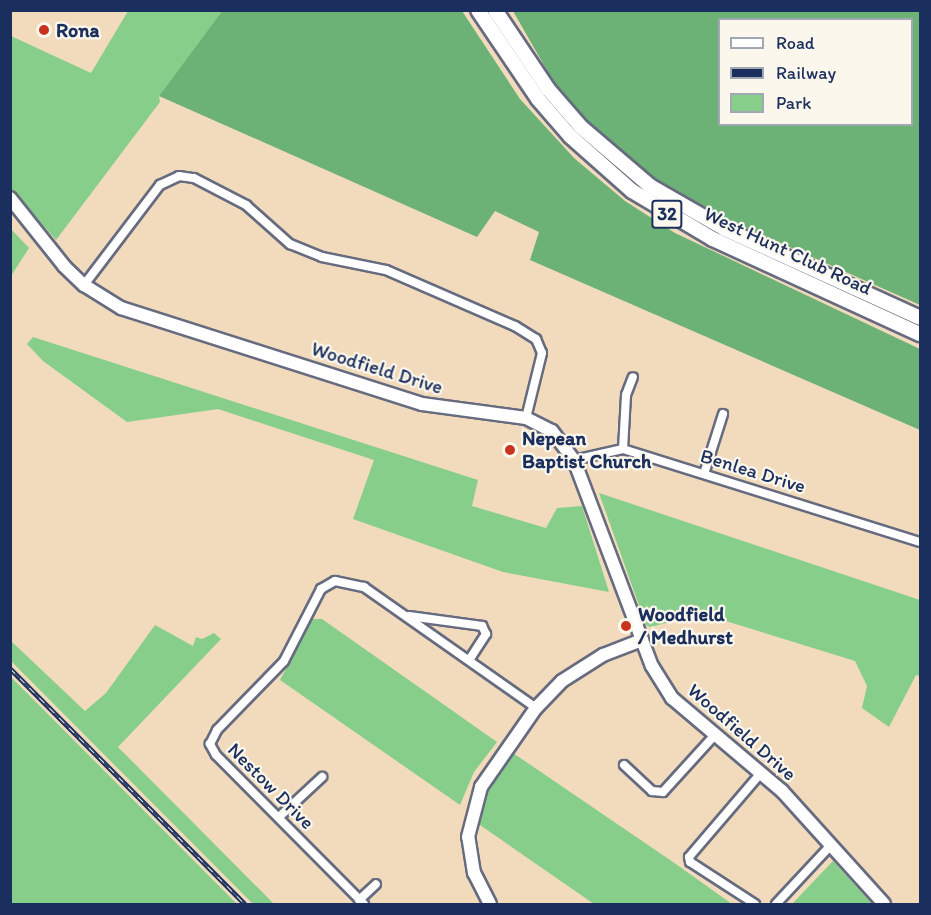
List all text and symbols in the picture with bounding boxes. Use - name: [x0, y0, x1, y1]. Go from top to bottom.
- place label: Rona: [56, 18, 99, 42]
- legend: [718, 18, 913, 126]
- marker: Rona: [37, 23, 51, 37]
- text: Road: [776, 32, 815, 54]
- text: Railway: [776, 62, 836, 84]
- text: Park: [776, 92, 811, 114]
- road number: 32: [650, 199, 684, 229]
- street label: West Hunt Club Road: [700, 202, 876, 300]
- street label: Woodfield Drive: [308, 337, 446, 399]
- place label: Nepean Baptist Church: [522, 426, 652, 473]
- marker: Nepean Baptist Church: [503, 443, 517, 457]
- street label: Benlea Drive: [697, 444, 809, 498]
- place label: Woodfield / Medhurst: [638, 602, 733, 649]
- marker: Woodfield / Medhurst: [619, 619, 633, 633]
- street label: Woodfield Drive: [683, 678, 801, 786]
- street label: Nestow Drive: [223, 738, 319, 834]

